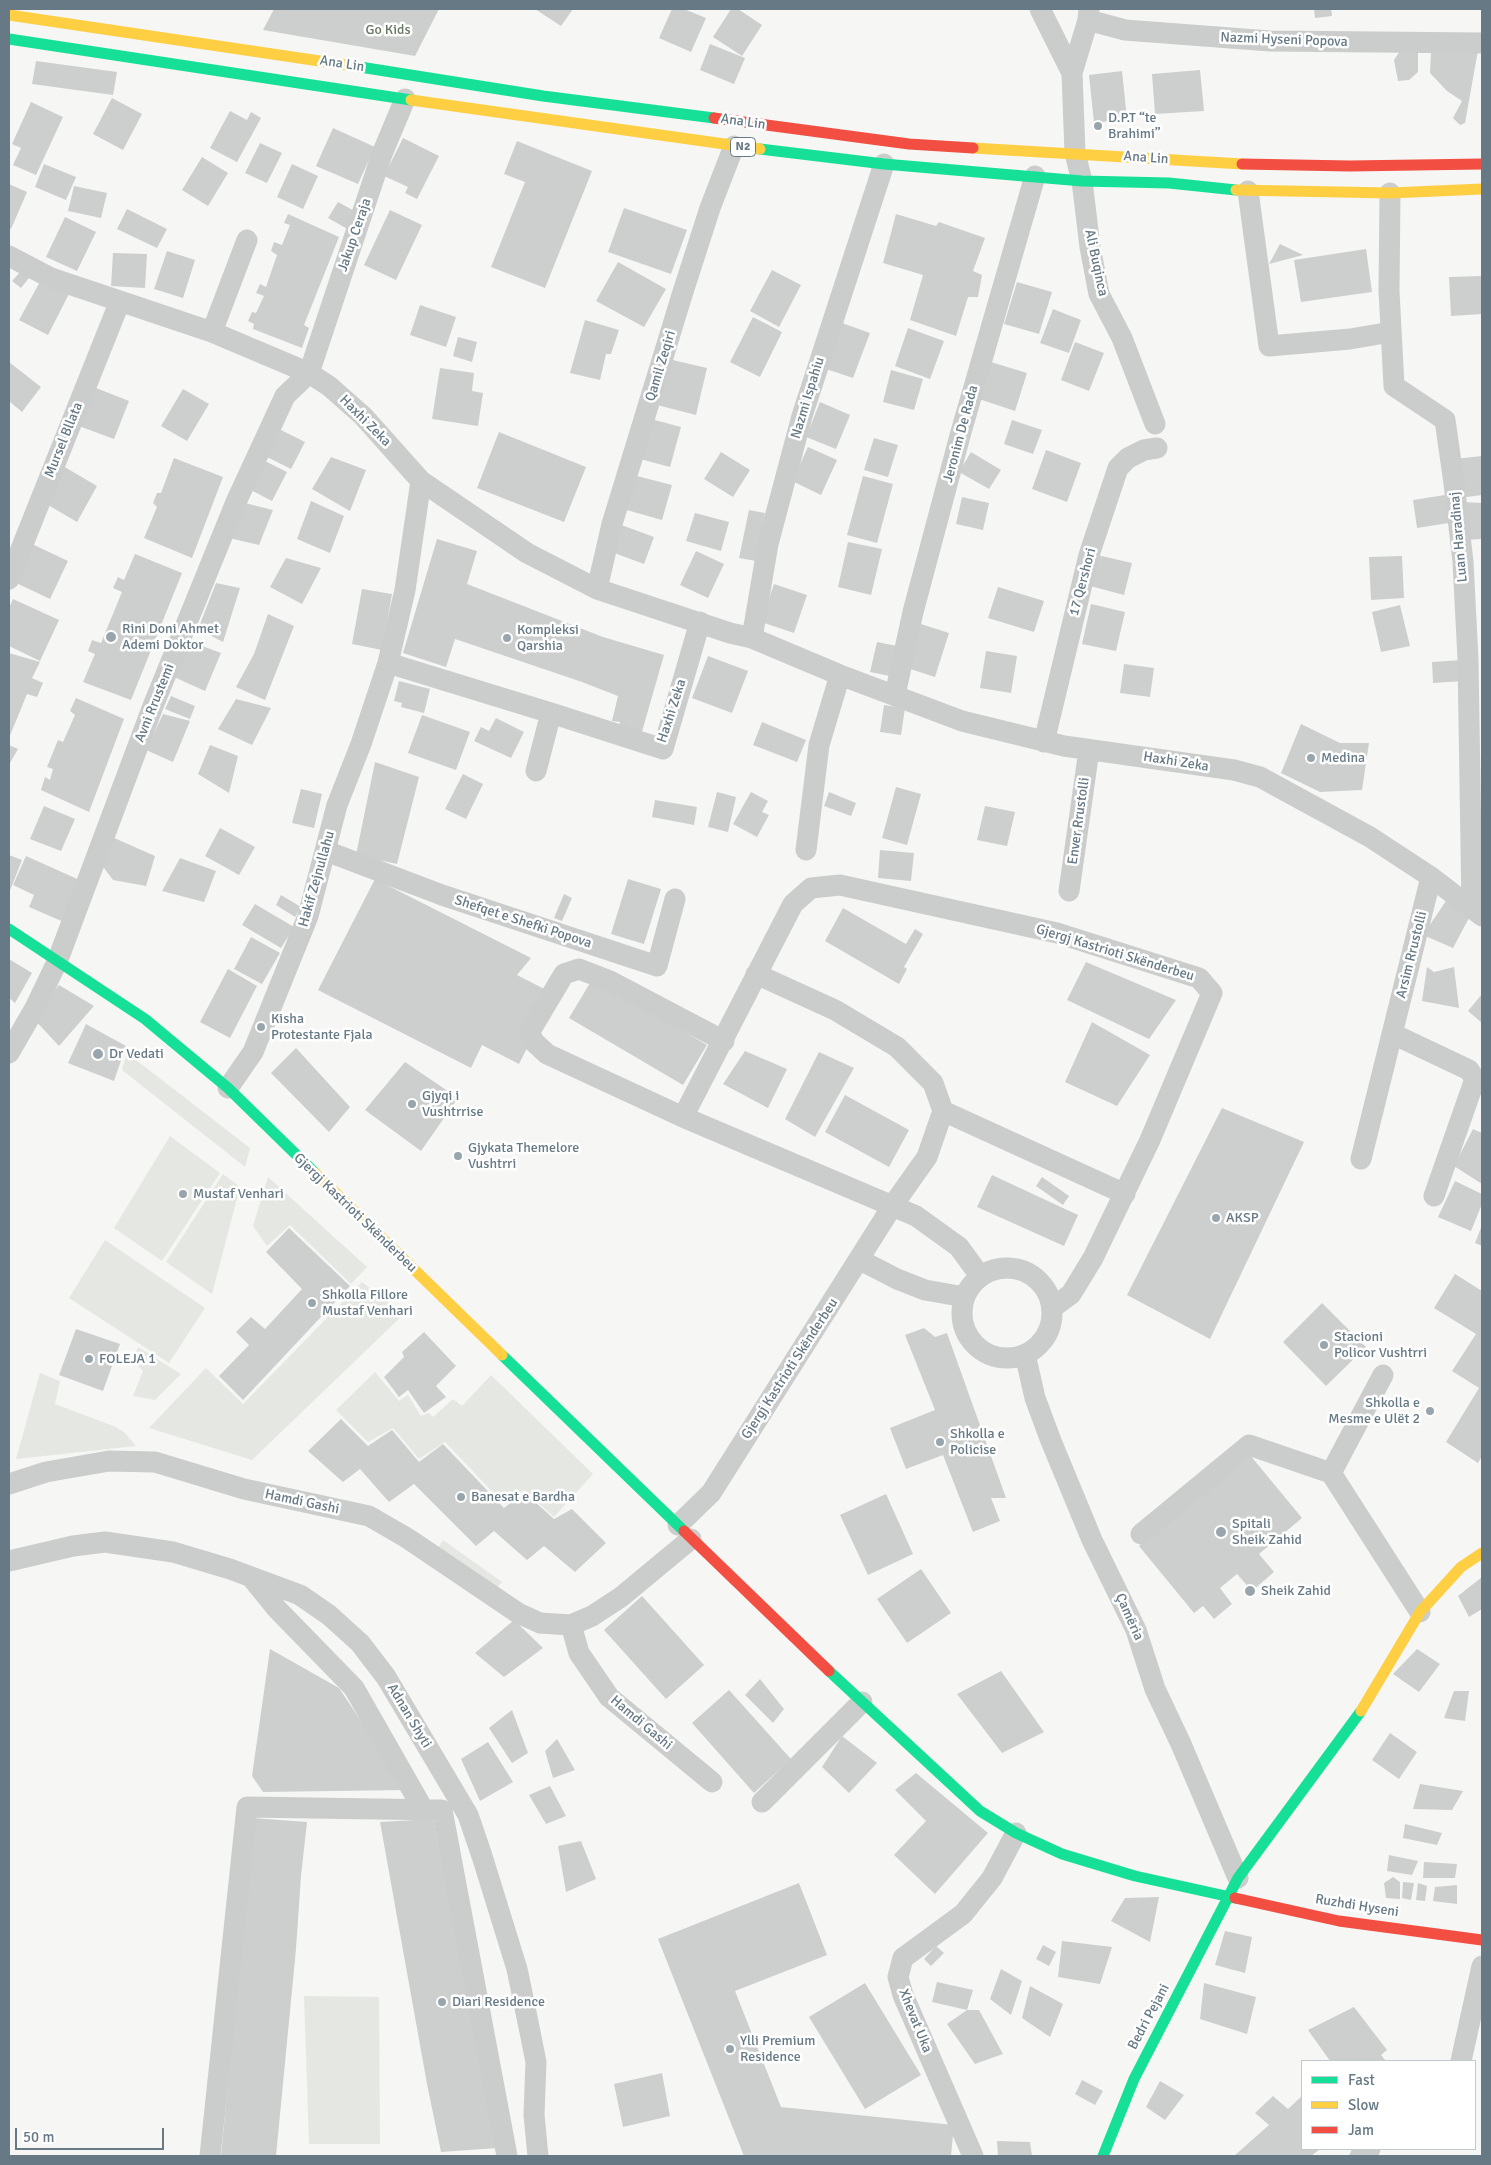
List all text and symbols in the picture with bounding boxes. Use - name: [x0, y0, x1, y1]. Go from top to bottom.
- park label: Go Kids: [365, 22, 411, 38]
- street label: Nazmi Hyseni Popova: [1220, 29, 1348, 51]
- street label: Ana Lin: [319, 52, 365, 76]
- place label: D.P.T “te Brahimi”: [1108, 110, 1161, 142]
- street label: Ana Lin: [720, 111, 766, 133]
- marker: D.P.T “te Brahimi”: [1092, 120, 1104, 132]
- road number: N2: [730, 138, 756, 156]
- street label: Ana Lin: [1123, 148, 1169, 168]
- street label: Jakup Ceraja: [335, 196, 375, 274]
- street label: Ali Buqinca: [1081, 228, 1111, 298]
- street label: Qamil Zeqiri: [642, 329, 680, 403]
- street label: Nazmi Ispahiu: [788, 355, 828, 441]
- street label: Jeronim De Rada: [940, 383, 982, 485]
- street label: Haxhi Zeka: [336, 392, 394, 450]
- street label: Mursel Bllata: [41, 400, 87, 480]
- street label: Luan Haradinaj: [1447, 491, 1471, 583]
- street label: 17 Qershori: [1066, 546, 1100, 618]
- place label: Rini Doni Ahmet Ademi Doktor: [122, 621, 219, 654]
- place label: Kompleksi Qarshia: [517, 622, 579, 654]
- marker: Rini Doni Ahmet Ademi Doktor: [104, 630, 118, 644]
- marker: Kompleksi Qarshia: [501, 632, 513, 644]
- street label: Avni Rrustemi: [132, 661, 178, 745]
- street label: Haxhi Zeka: [654, 677, 690, 745]
- street label: Haxhi Zeka: [1142, 749, 1210, 775]
- place label: Medina: [1321, 750, 1365, 766]
- marker: Medina: [1305, 752, 1317, 764]
- street label: Enver Rrustolli: [1065, 776, 1093, 866]
- street label: Hakif Zejnullahu: [295, 829, 339, 929]
- street label: Shefqet e Shefki Popova: [452, 892, 594, 952]
- street label: Arsim Rrustolli: [1393, 910, 1431, 1000]
- street label: Gjergj Kastrioti Skënderbeu: [1034, 921, 1196, 985]
- place label: Kisha Protestante Fjala: [271, 1011, 373, 1044]
- marker: Kisha Protestante Fjala: [255, 1021, 267, 1033]
- place label: Dr Vedati: [109, 1046, 164, 1062]
- marker: Dr Vedati: [91, 1047, 105, 1061]
- place label: Gjyqi i Vushtrrise: [422, 1088, 483, 1120]
- marker: Gjyqi i Vushtrrise: [406, 1098, 418, 1110]
- place label: Gjykata Themelore Vushtrri: [468, 1140, 579, 1172]
- street label: Gjergj Kastrioti Skënderbeu: [290, 1150, 420, 1276]
- marker: Gjykata Themelore Vushtrri: [452, 1150, 464, 1162]
- place label: Mustaf Venhari: [193, 1186, 284, 1202]
- marker: Mustaf Venhari: [177, 1188, 189, 1200]
- place label: AKSP: [1226, 1210, 1259, 1226]
- marker: AKSP: [1210, 1212, 1222, 1224]
- place label: Shkolla Fillore Mustaf Venhari: [322, 1287, 413, 1320]
- street label: Gjergj Kastrioti Skënderbeu: [738, 1295, 842, 1443]
- marker: Shkolla Fillore Mustaf Venhari: [306, 1297, 318, 1309]
- place label: Stacioni Policor Vushtrri: [1334, 1329, 1427, 1361]
- marker: Stacioni Policor Vushtrri: [1318, 1339, 1330, 1351]
- place label: FOLEJA 1: [99, 1351, 156, 1367]
- marker: FOLEJA 1: [83, 1353, 95, 1365]
- place label: Shkolla e Mesme e Ulët 2: [1328, 1395, 1420, 1428]
- marker: Shkolla e Mesme e Ulët 2: [1424, 1405, 1436, 1417]
- place label: Shkolla e Policise: [950, 1426, 1005, 1458]
- marker: Shkolla e Policise: [934, 1436, 946, 1448]
- street label: Hamdi Gashi: [263, 1486, 341, 1518]
- place label: Banesat e Bardha: [471, 1489, 575, 1505]
- marker: Banesat e Bardha: [455, 1491, 467, 1503]
- place label: Spitali Sheik Zahid: [1232, 1516, 1302, 1548]
- marker: Spitali Sheik Zahid: [1214, 1525, 1228, 1539]
- place label: Sheik Zahid: [1261, 1583, 1331, 1599]
- marker: Sheik Zahid: [1243, 1584, 1257, 1598]
- street label: Çamëria: [1111, 1591, 1147, 1643]
- street label: Adnan Shyti: [383, 1681, 435, 1751]
- street label: Hamdi Gashi: [607, 1692, 675, 1754]
- street label: Ruzhdi Hyseni: [1314, 1891, 1400, 1921]
- street label: Bedri Pejani: [1125, 1981, 1173, 2053]
- street label: Xhevat Uka: [895, 1987, 935, 2055]
- place label: Diari Residence: [452, 1994, 545, 2010]
- marker: Diari Residence: [436, 1996, 448, 2008]
- place label: Ylli Premium Residence: [740, 2033, 815, 2066]
- marker: Ylli Premium Residence: [724, 2043, 736, 2055]
- legend: [1301, 2060, 1476, 2150]
- text: Fast: [1348, 2071, 1375, 2089]
- text: Slow: [1348, 2096, 1379, 2114]
- scale bar: [18, 2118, 166, 2150]
- text: Jam: [1348, 2121, 1374, 2139]
- text: 50 m: [23, 2128, 54, 2146]

